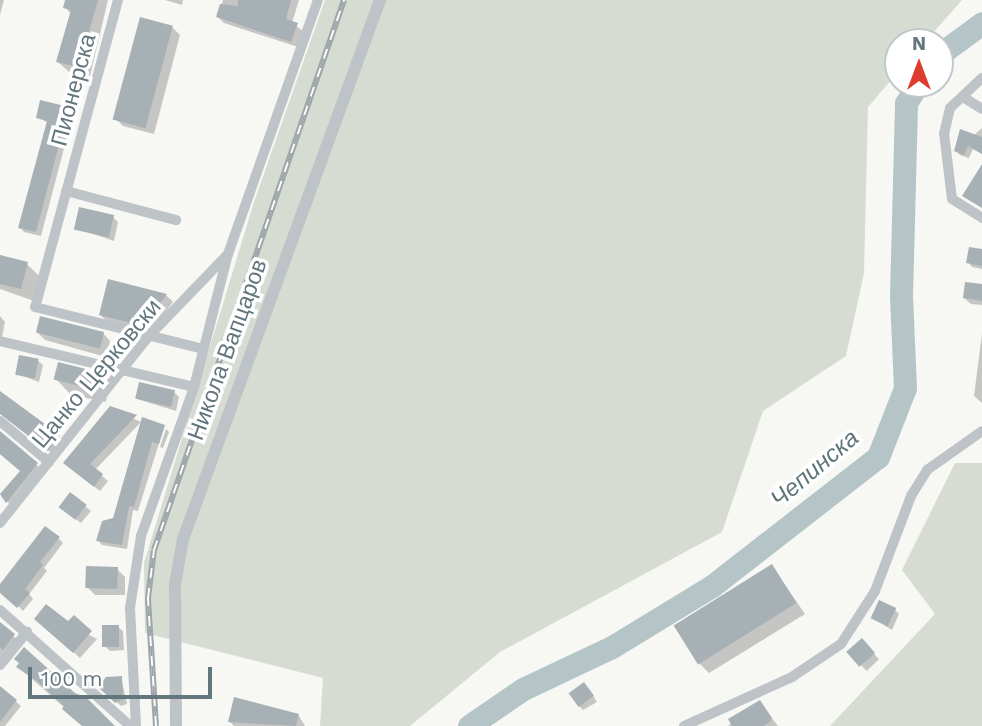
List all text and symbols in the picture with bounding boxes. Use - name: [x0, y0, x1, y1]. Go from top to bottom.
- north arrow: [884, 28, 954, 98]
- street label: Пионерска: [46, 31, 102, 149]
- text: N: [912, 32, 926, 55]
- street label: Никола Вапцаров: [182, 256, 274, 444]
- street label: Цанко Церковски: [27, 294, 167, 454]
- water label: Чепинска: [765, 424, 865, 514]
- scale bar: [32, 652, 215, 696]
- text: 100 m: [41, 666, 103, 691]

